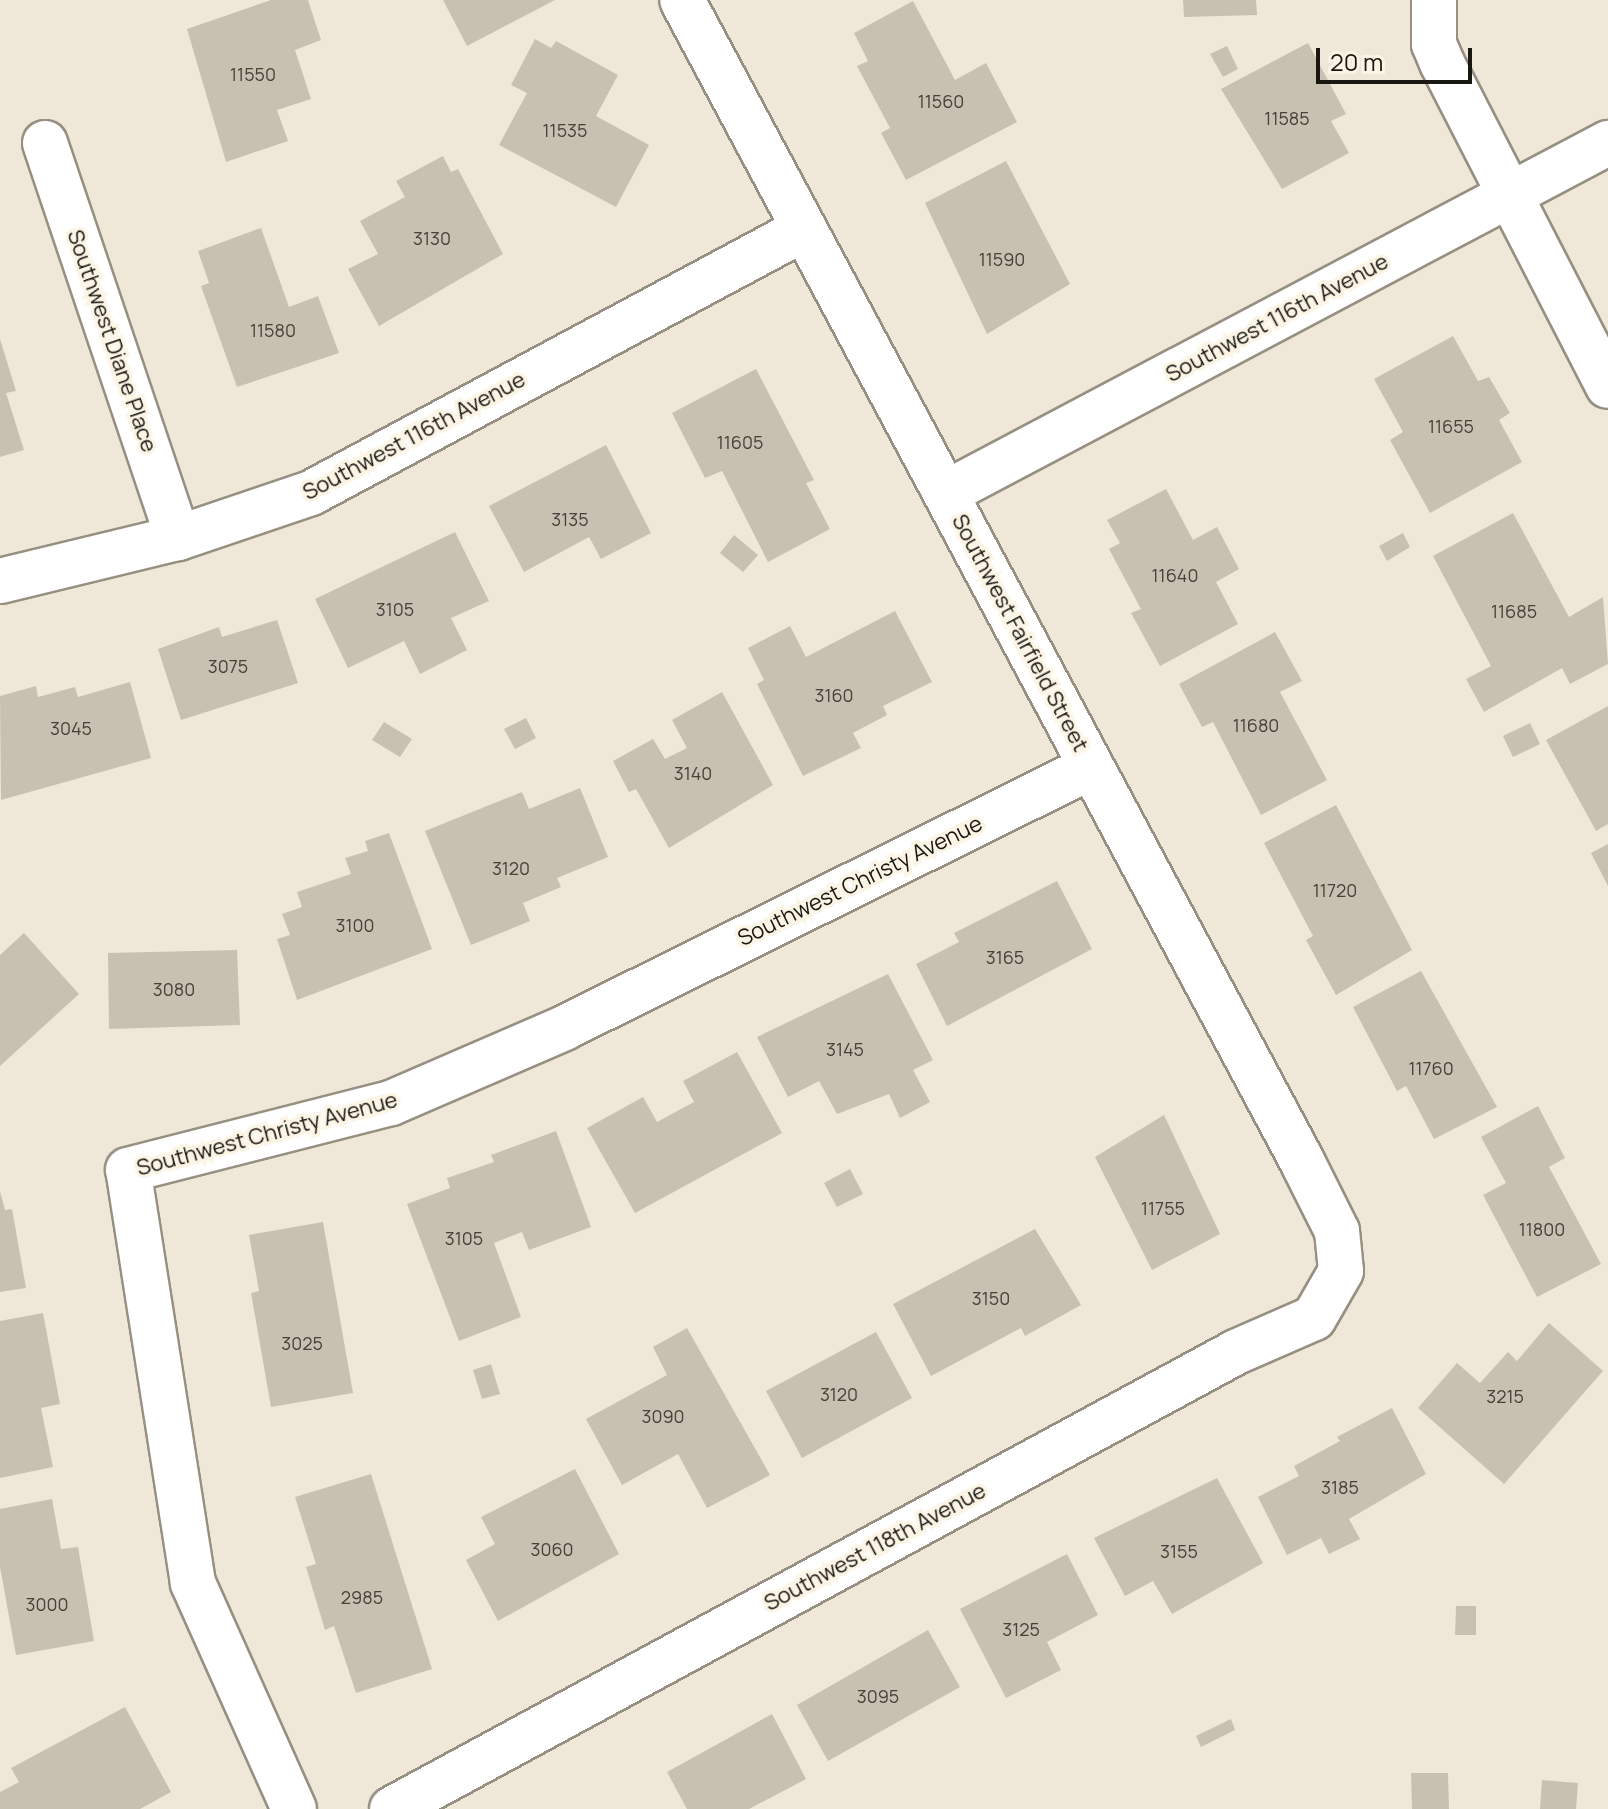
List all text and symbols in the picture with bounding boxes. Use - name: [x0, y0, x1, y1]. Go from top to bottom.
- scale bar: [1320, 32, 1476, 82]
- text: 20 m: [1330, 45, 1383, 78]
- house number: 11550: [230, 63, 276, 85]
- house number: 11560: [918, 90, 964, 112]
- house number: 11585: [1264, 107, 1310, 129]
- house number: 11535: [543, 119, 587, 141]
- street label: Southwest Diane Place: [62, 226, 162, 456]
- house number: 3130: [413, 227, 451, 249]
- house number: 11590: [979, 248, 1025, 270]
- street label: Southwest 116th Avenue: [1161, 248, 1393, 388]
- house number: 11580: [250, 319, 296, 341]
- street label: Southwest 116th Avenue: [298, 366, 530, 506]
- house number: 11655: [1428, 415, 1474, 437]
- house number: 11605: [717, 431, 763, 453]
- house number: 3135: [551, 508, 589, 530]
- street label: Southwest Fairfield Street: [946, 510, 1094, 756]
- house number: 11640: [1152, 564, 1198, 586]
- house number: 3105: [376, 598, 414, 620]
- house number: 11685: [1491, 600, 1537, 622]
- house number: 3075: [208, 655, 248, 677]
- house number: 3160: [814, 684, 854, 706]
- house number: 11680: [1233, 714, 1279, 736]
- house number: 3045: [50, 717, 92, 739]
- house number: 3140: [674, 762, 712, 784]
- street label: Southwest Christy Avenue: [733, 810, 987, 952]
- house number: 3120: [492, 857, 530, 879]
- house number: 11720: [1313, 879, 1357, 901]
- house number: 3100: [336, 914, 374, 936]
- house number: 3165: [986, 946, 1024, 968]
- house number: 3080: [153, 978, 195, 1000]
- house number: 3145: [826, 1038, 864, 1060]
- house number: 11760: [1408, 1057, 1454, 1079]
- street label: Southwest Christy Avenue: [134, 1086, 400, 1182]
- house number: 11755: [1141, 1197, 1185, 1219]
- house number: 11800: [1519, 1218, 1565, 1240]
- house number: 3105: [445, 1227, 483, 1249]
- house number: 3150: [972, 1287, 1010, 1309]
- house number: 3025: [281, 1332, 323, 1354]
- house number: 3120: [820, 1383, 858, 1405]
- house number: 3215: [1486, 1385, 1524, 1407]
- house number: 3090: [641, 1405, 685, 1427]
- house number: 3185: [1321, 1476, 1359, 1498]
- street label: Southwest 118th Avenue: [760, 1477, 990, 1617]
- house number: 3060: [530, 1538, 574, 1560]
- house number: 3155: [1160, 1540, 1198, 1562]
- house number: 2985: [341, 1586, 383, 1608]
- house number: 3000: [26, 1593, 68, 1615]
- house number: 3125: [1002, 1618, 1040, 1640]
- house number: 3095: [857, 1685, 899, 1707]

